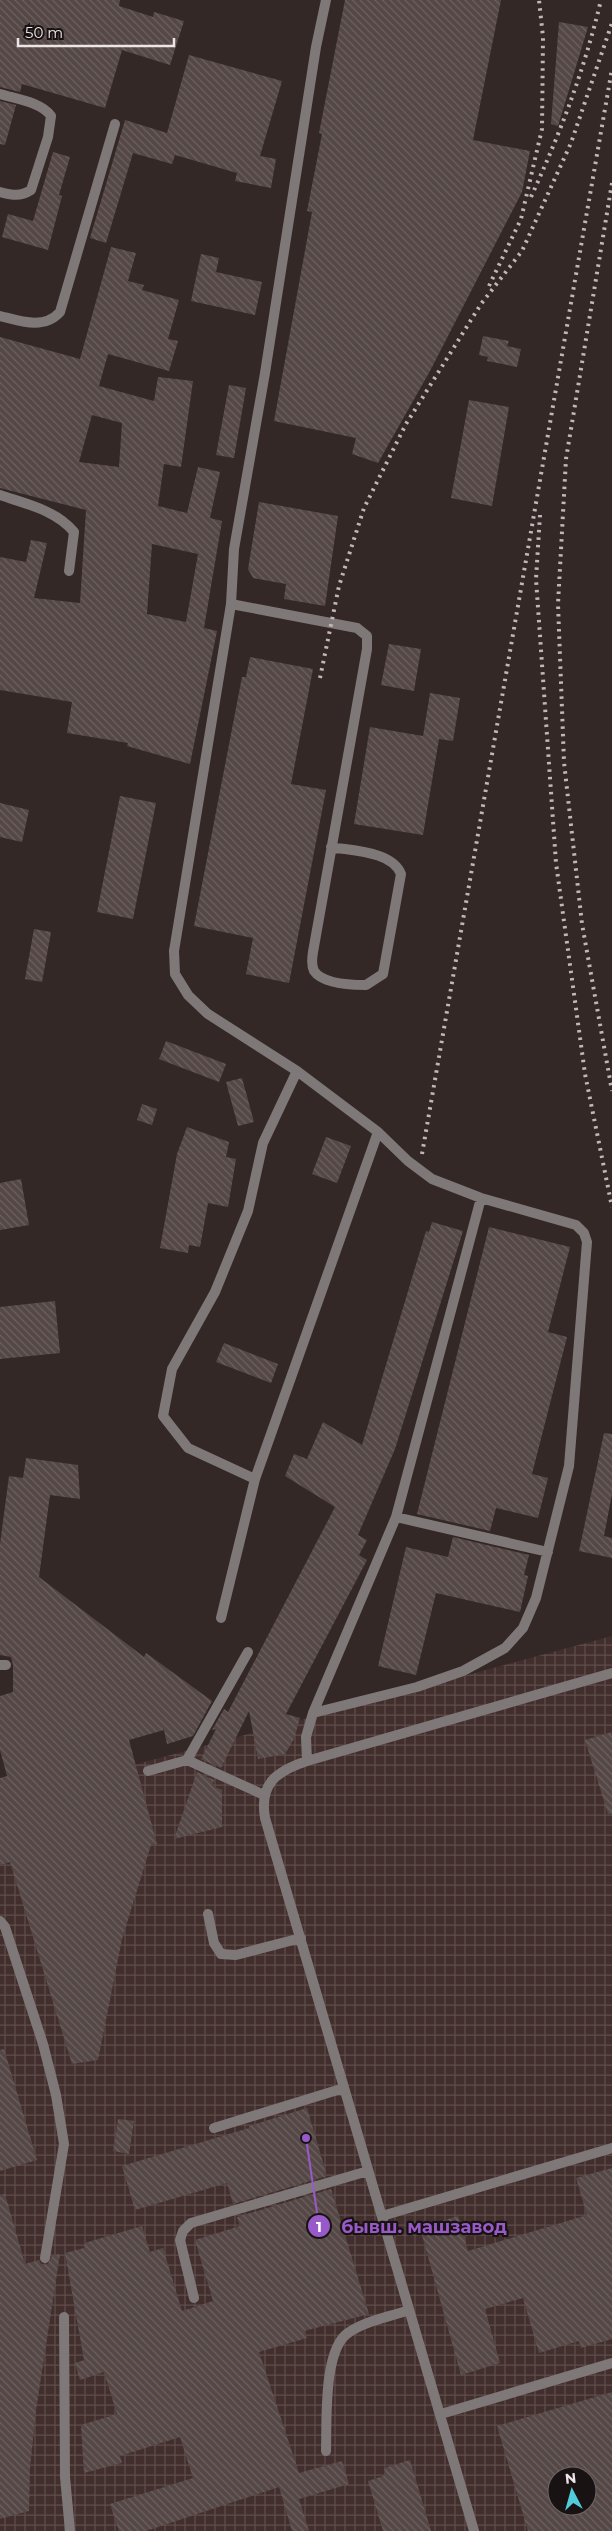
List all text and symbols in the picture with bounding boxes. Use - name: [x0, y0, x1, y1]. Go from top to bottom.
- scale bar: [18, 15, 174, 47]
- text: 50 m: [25, 23, 63, 42]
- callout: бывш. машзавод: [306, 2210, 517, 2243]
- text: бывш. машзавод: [341, 2216, 507, 2238]
- text: 1: [316, 2217, 322, 2236]
- north arrow: [547, 2466, 597, 2516]
- text: N: [564, 2469, 577, 2488]

